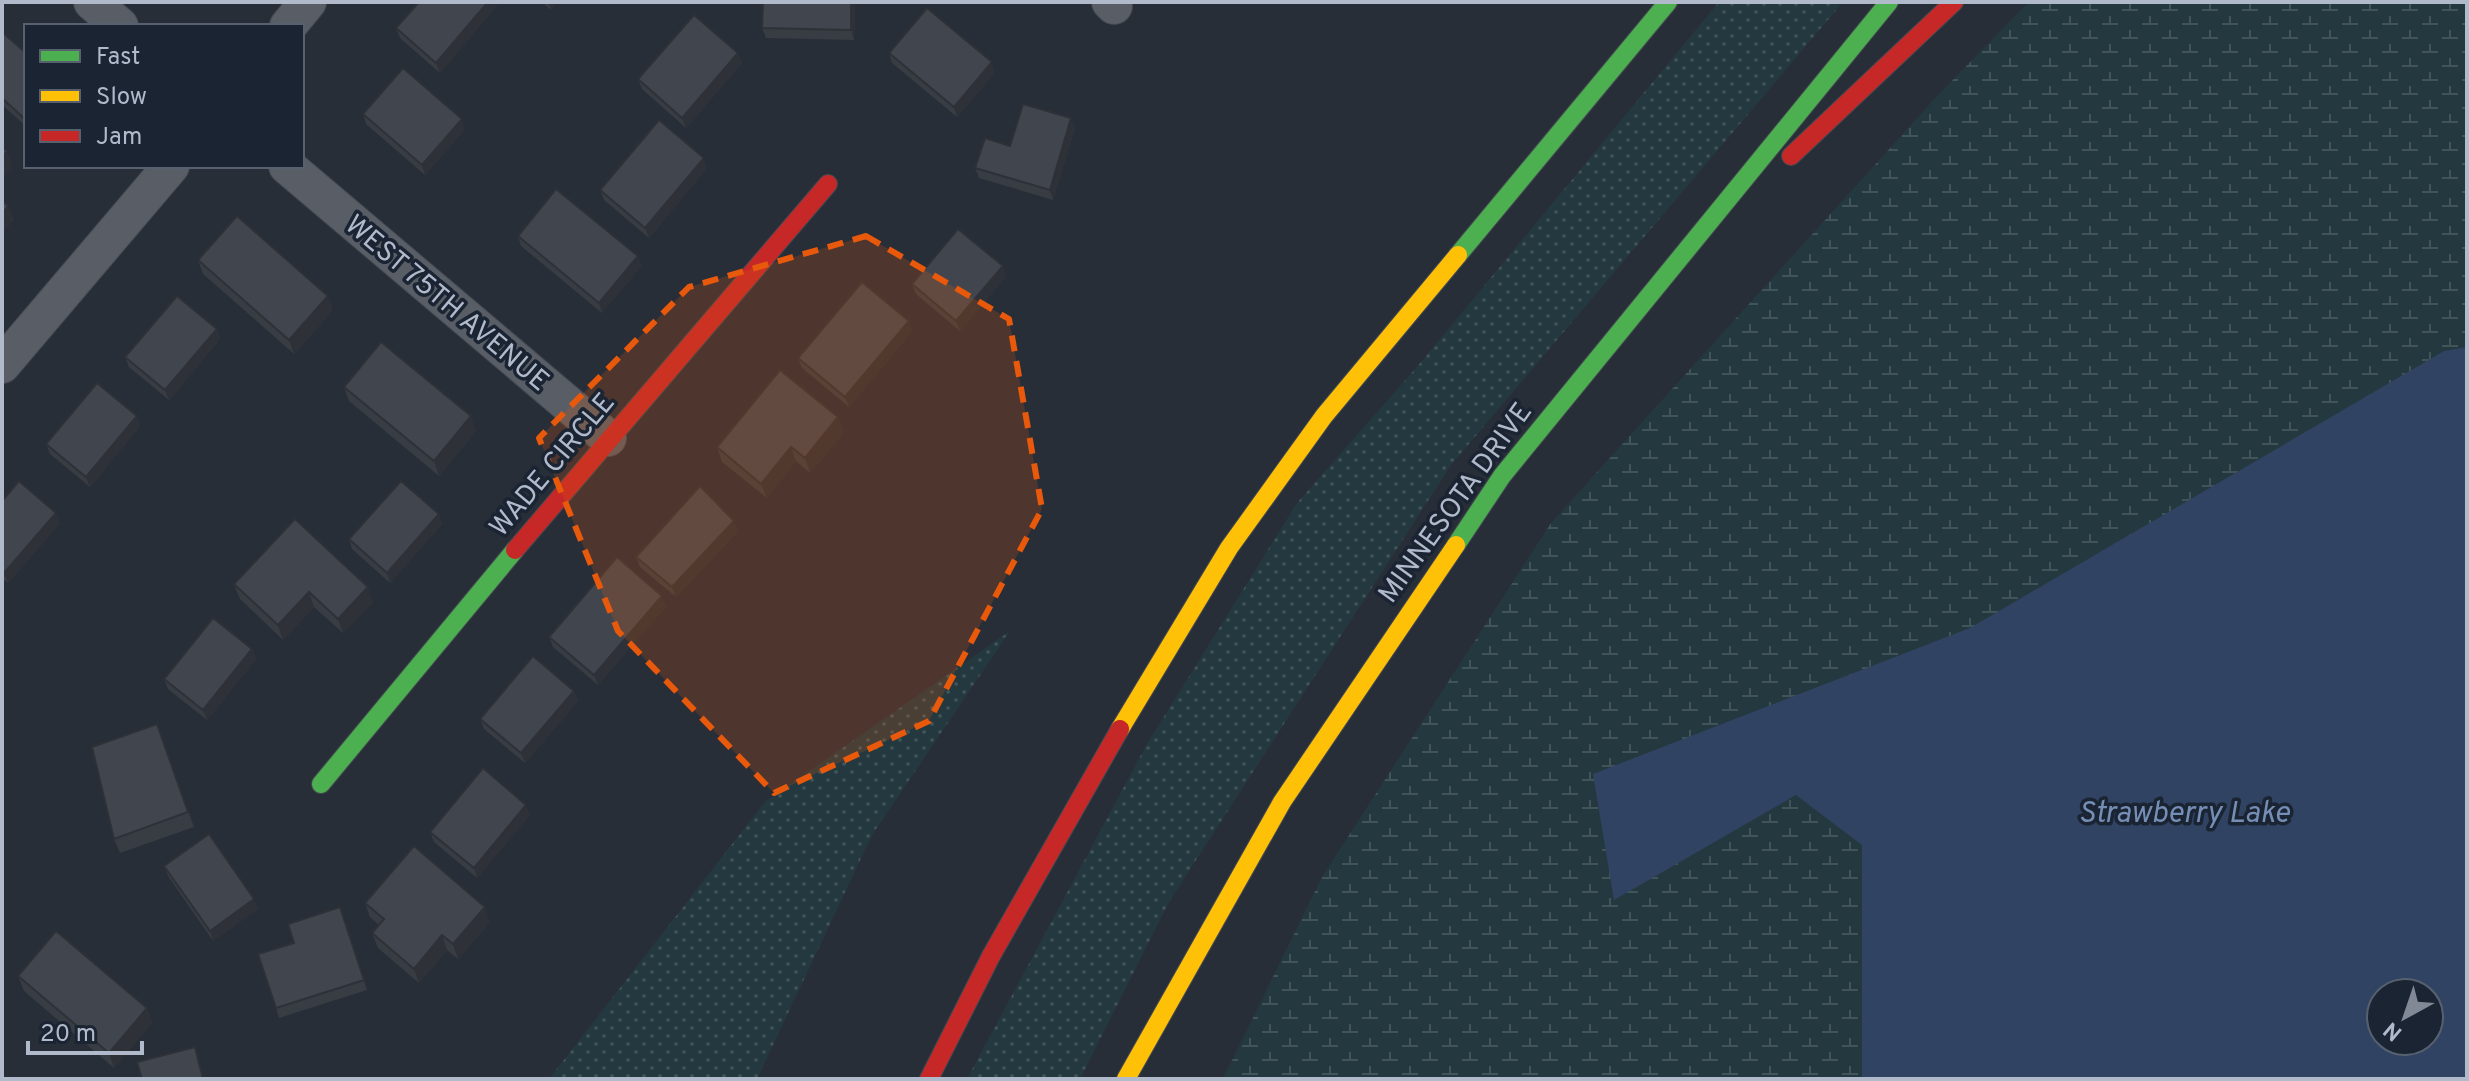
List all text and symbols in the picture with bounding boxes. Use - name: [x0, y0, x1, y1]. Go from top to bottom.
- legend: [24, 24, 304, 168]
- text: Fast: [96, 43, 140, 73]
- text: Slow: [96, 83, 147, 113]
- text: Jam: [96, 123, 142, 153]
- street label: WEST 75TH AVENUE: [336, 208, 556, 400]
- street label: WADE CIRCLE: [483, 386, 624, 545]
- street label: MINNESOTA DRIVE: [1371, 396, 1541, 611]
- water label: Strawberry Lake: [2078, 796, 2290, 833]
- north arrow: [2365, 977, 2445, 1057]
- scale bar: [28, 1005, 142, 1055]
- text: N: [2379, 1015, 2408, 1046]
- text: 20 m: [40, 1020, 96, 1050]

